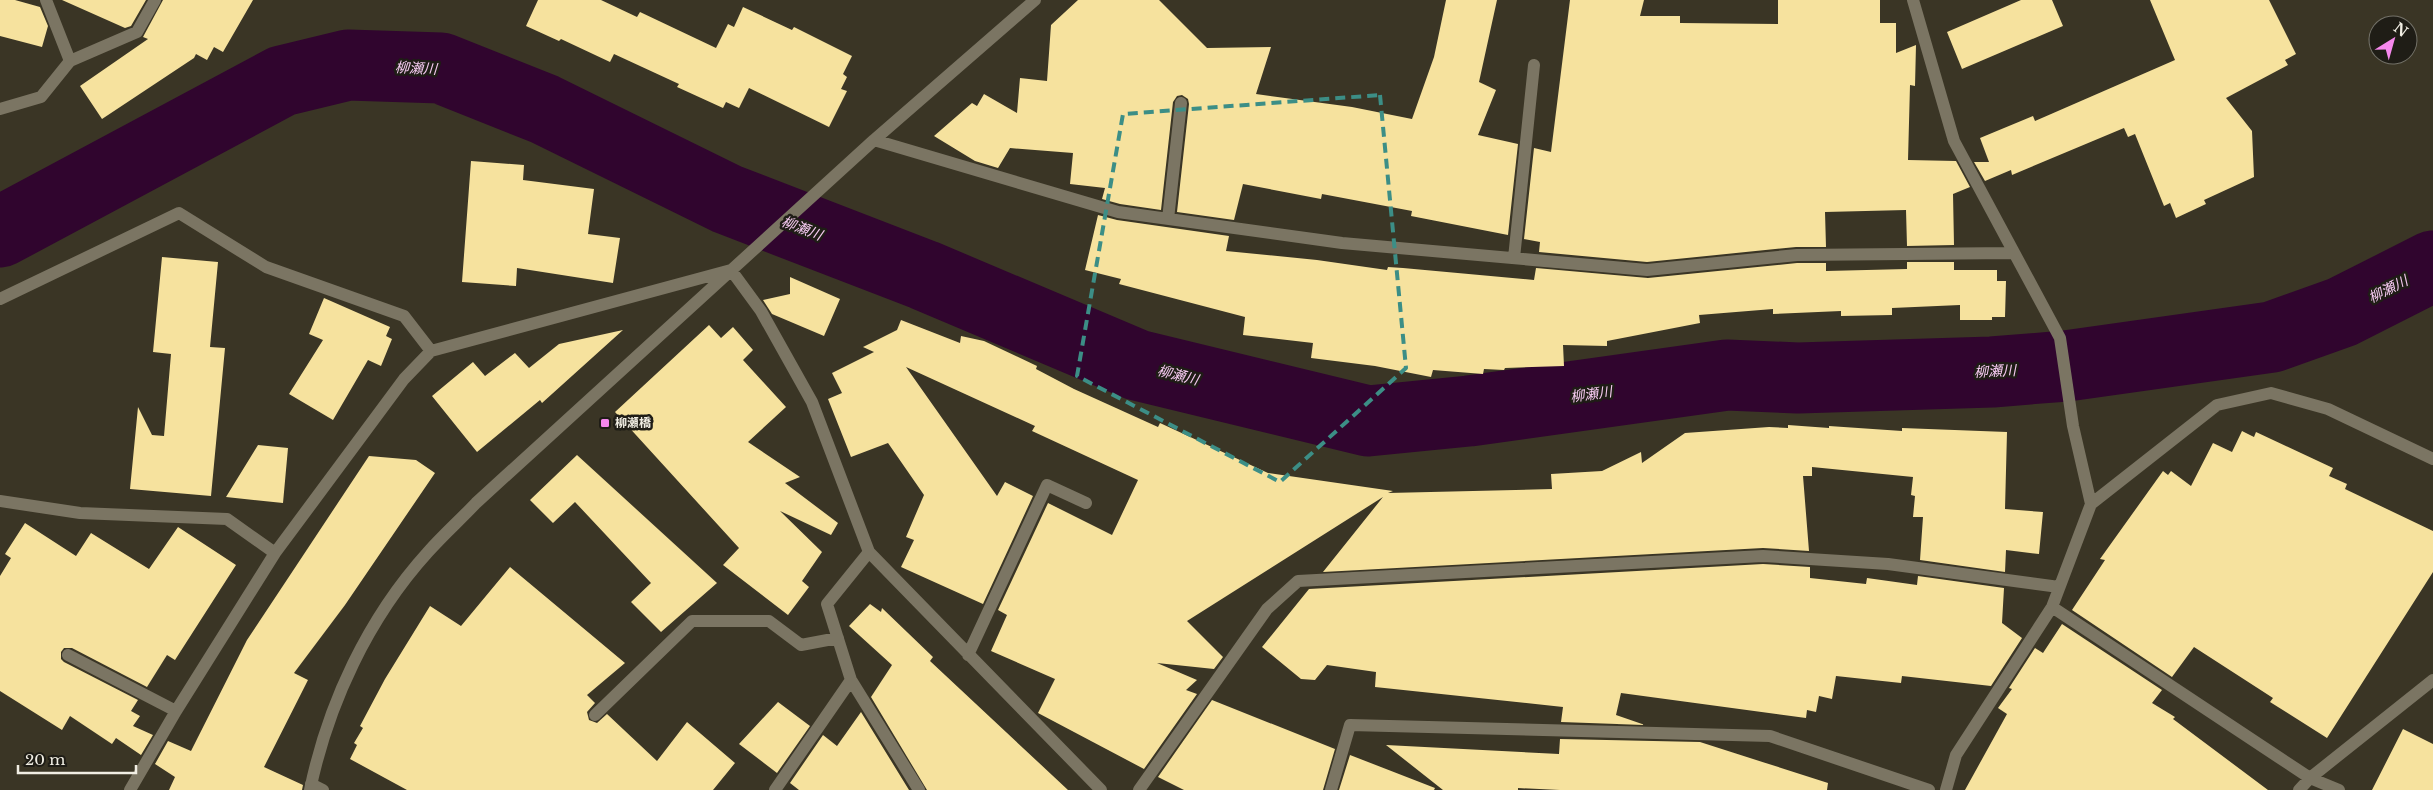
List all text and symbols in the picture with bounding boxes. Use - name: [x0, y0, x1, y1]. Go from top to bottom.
- north arrow: [2368, 15, 2418, 65]
- text: N: [2390, 18, 2411, 41]
- water label: 柳瀬川: [395, 58, 439, 78]
- water label: 柳瀬川: [779, 212, 827, 245]
- water label: 柳瀬川: [2365, 271, 2413, 307]
- water label: 柳瀬川: [1155, 361, 1202, 389]
- water label: 柳瀬川: [1974, 361, 2018, 381]
- water label: 柳瀬川: [1569, 382, 1615, 406]
- place label: 柳瀬橋: [615, 415, 652, 430]
- marker: 柳瀬橋: [599, 417, 611, 429]
- scale bar: [18, 742, 135, 774]
- text: 20 m: [25, 750, 65, 769]

